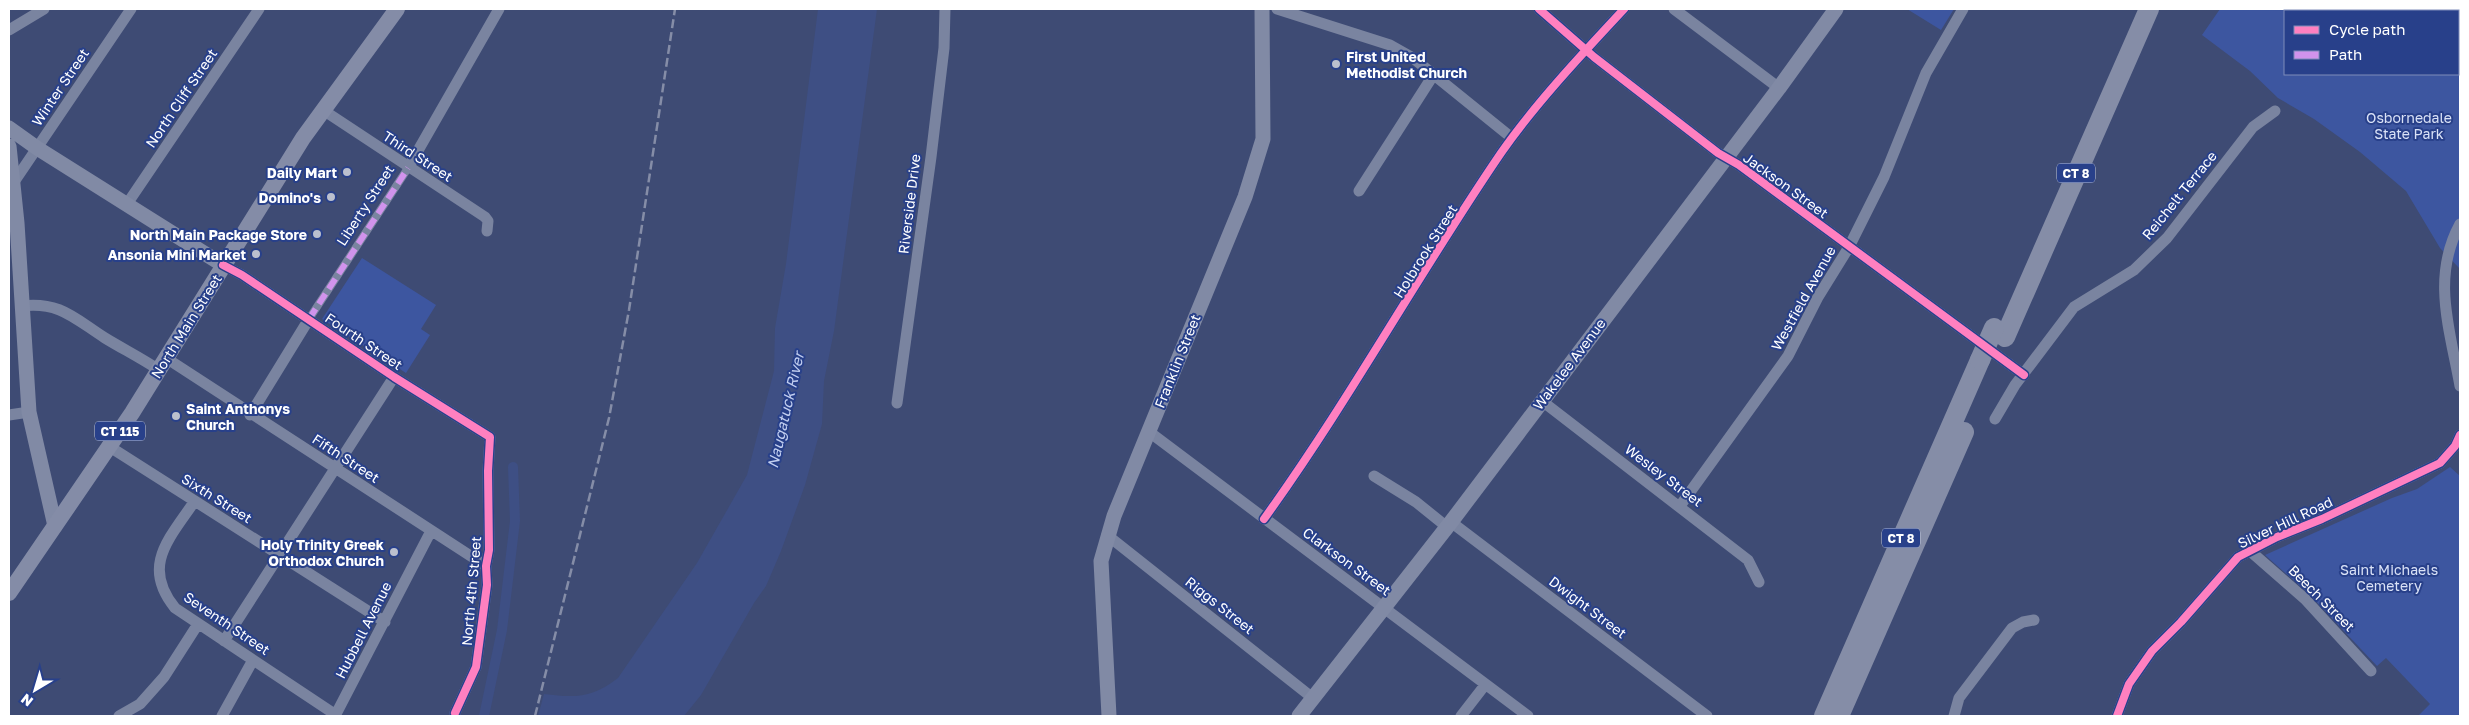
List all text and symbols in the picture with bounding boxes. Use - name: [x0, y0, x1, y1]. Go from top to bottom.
- legend: [2284, 10, 2459, 75]
- text: Cycle path: [2329, 20, 2405, 38]
- street label: Winter Street: [28, 45, 92, 129]
- street label: North Cliff Street: [142, 45, 220, 151]
- text: Path: [2329, 45, 2362, 63]
- place label: First United Methodist Church: [1346, 48, 1467, 81]
- marker: First United Methodist Church: [1330, 58, 1342, 70]
- park label: Osbornedale State Park: [2366, 109, 2452, 142]
- street label: Third Street: [380, 127, 456, 185]
- street label: Reichelt Terrace: [2138, 147, 2220, 243]
- street label: Jackson Street: [1740, 149, 1832, 221]
- street label: Riverside Drive: [894, 153, 924, 255]
- street label: Liberty Street: [333, 161, 397, 249]
- place label: Daily Mart: [267, 164, 337, 181]
- road number: CT 8: [2057, 164, 2095, 182]
- marker: Daily Mart: [341, 166, 353, 178]
- place label: Domino's: [259, 189, 321, 206]
- marker: Domino's: [325, 191, 337, 203]
- street label: Holbrook Street: [1389, 201, 1461, 301]
- place label: North Main Package Store: [130, 226, 307, 243]
- marker: North Main Package Store: [311, 228, 323, 240]
- street label: Westfield Avenue: [1767, 243, 1839, 353]
- place label: Ansonia Mini Market: [108, 246, 246, 263]
- marker: Ansonia Mini Market: [250, 248, 262, 260]
- street label: North Main Street: [147, 271, 225, 381]
- street label: Fourth Street: [322, 309, 406, 373]
- street label: Franklin Street: [1150, 312, 1204, 410]
- street label: Wakelee Avenue: [1529, 315, 1609, 413]
- water label: Naugatuck River: [763, 348, 809, 470]
- place label: Saint Anthonys Church: [186, 400, 290, 433]
- marker: Saint Anthonys Church: [170, 410, 182, 422]
- road number: CT 115: [95, 422, 145, 441]
- street label: Fifth Street: [309, 430, 383, 486]
- street label: Wesley Street: [1622, 440, 1706, 510]
- street label: Sixth Street: [179, 470, 255, 526]
- street label: Silver Hill Road: [2235, 493, 2335, 551]
- street label: Clarkson Street: [1300, 523, 1394, 599]
- road number: CT 8: [1882, 528, 1920, 548]
- street label: North 4th Street: [458, 535, 484, 647]
- place label: Holy Trinity Greek Orthodox Church: [261, 536, 384, 569]
- marker: Holy Trinity Greek Orthodox Church: [388, 546, 400, 558]
- street label: Beech Street: [2285, 561, 2359, 635]
- park label: Saint Michaels Cemetery: [2340, 561, 2438, 594]
- street label: Dwight Street: [1546, 572, 1630, 642]
- street label: Riggs Street: [1182, 573, 1258, 637]
- street label: Hubbell Avenue: [331, 579, 395, 681]
- street label: Seventh Street: [181, 588, 273, 658]
- north arrow: [10, 665, 60, 715]
- text: N: [17, 691, 36, 711]

